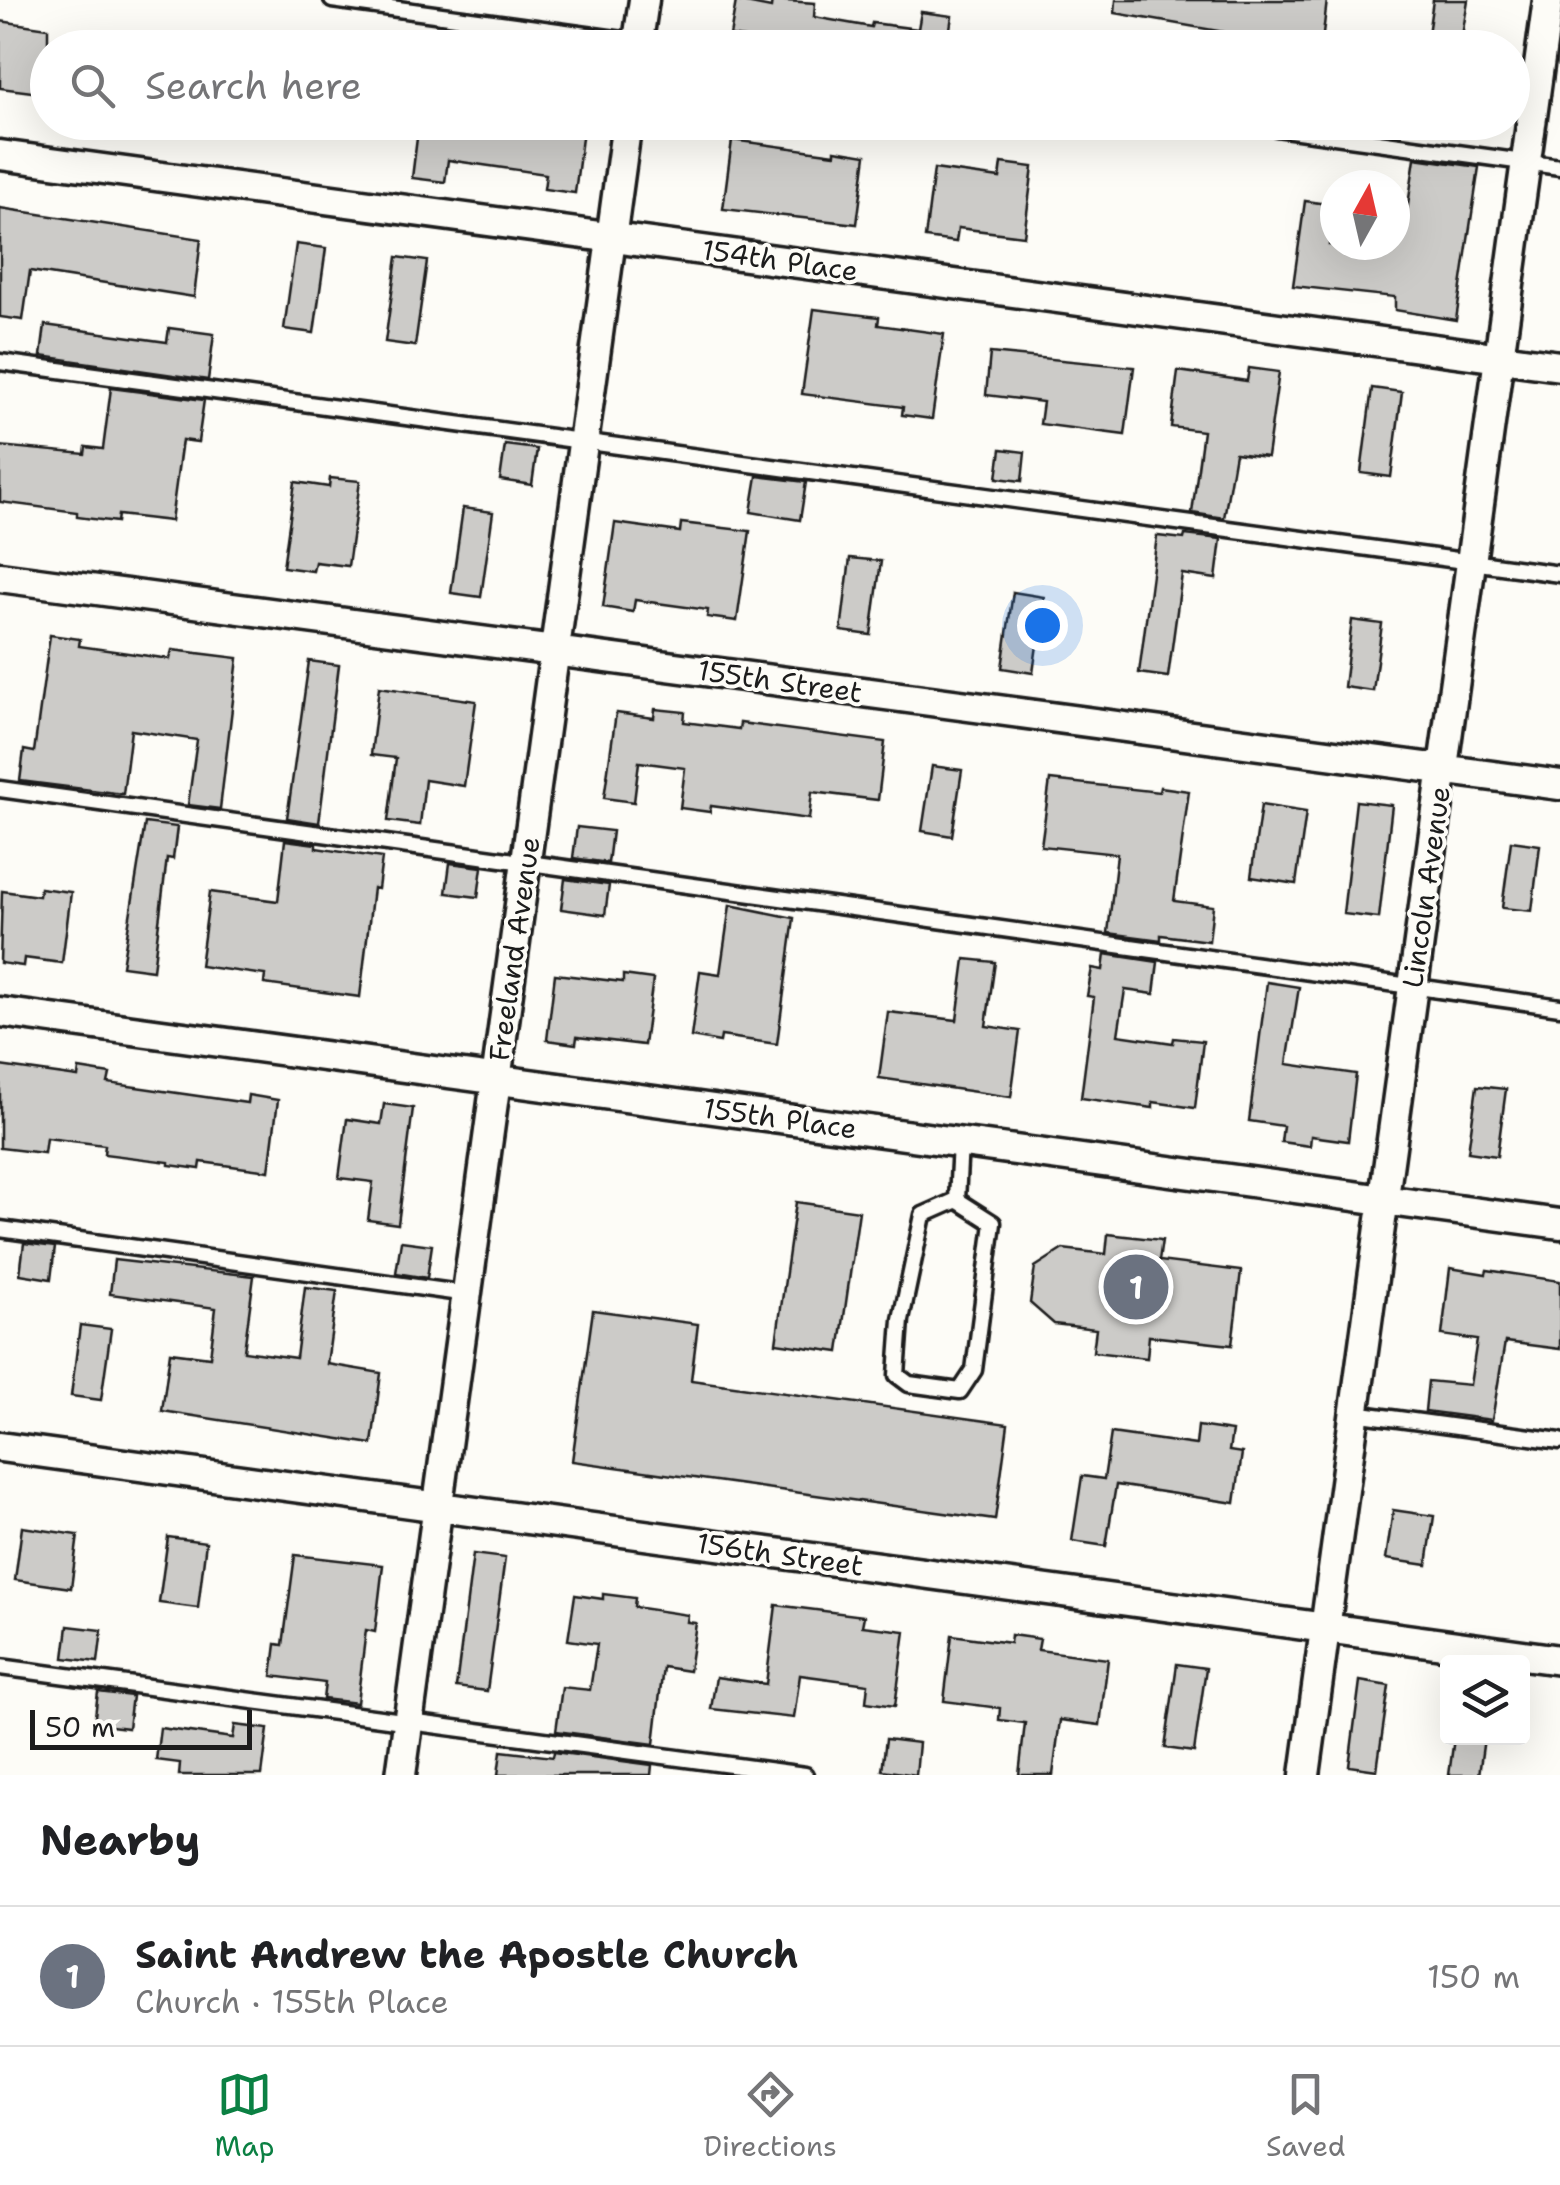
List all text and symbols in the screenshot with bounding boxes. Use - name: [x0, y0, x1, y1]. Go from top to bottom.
- search box: [30, 30, 1530, 140]
- icon: search: [65, 58, 120, 113]
- text: Search here: [145, 60, 362, 111]
- north arrow: [1320, 170, 1410, 260]
- street label: 154th Place: [699, 230, 861, 290]
- your location: [1017, 600, 1068, 651]
- street label: 155th Street: [695, 651, 865, 711]
- street label: Lincoln Avenue: [1393, 784, 1459, 990]
- street label: Freeland Avenue: [479, 834, 549, 1064]
- street label: 155th Place: [701, 1088, 859, 1148]
- pin: 1: [1104, 1250, 1168, 1324]
- street label: 156th Street: [694, 1523, 866, 1585]
- map controls: [1440, 1655, 1530, 1745]
- button: layers: [1440, 1655, 1530, 1745]
- scale bar: [30, 1705, 252, 1750]
- text: 50 m: [45, 1708, 115, 1746]
- text: Nearby: [40, 1812, 200, 1868]
- text: Saint Andrew the Apostle Church: [135, 1929, 798, 1980]
- text: 1: [65, 1955, 80, 1998]
- text: 150 m: [1427, 1955, 1520, 1998]
- text: Church · 155th Place: [135, 1980, 449, 2023]
- tab: Map: [215, 2067, 274, 2165]
- tab: Directions: [703, 2067, 837, 2165]
- tab: Saved: [1266, 2067, 1345, 2165]

